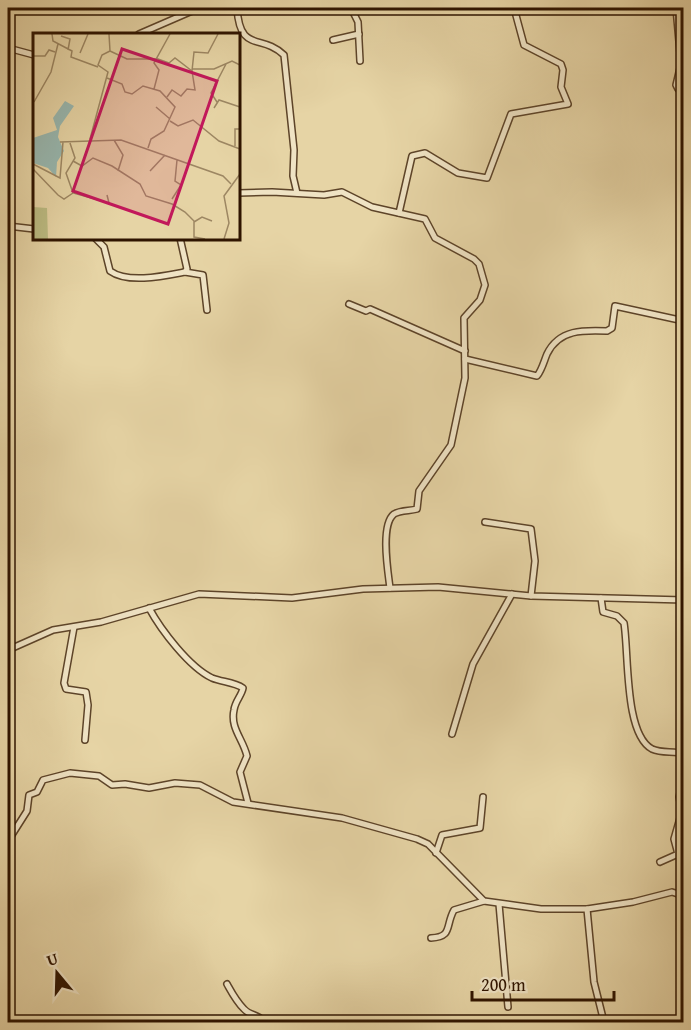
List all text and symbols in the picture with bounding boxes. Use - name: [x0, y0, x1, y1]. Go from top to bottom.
- inset map: [33, 33, 240, 240]
- north arrow: [27, 943, 87, 1003]
- text: U: [43, 946, 61, 972]
- scale bar: [472, 964, 614, 1002]
- text: 200 m: [481, 971, 526, 998]

